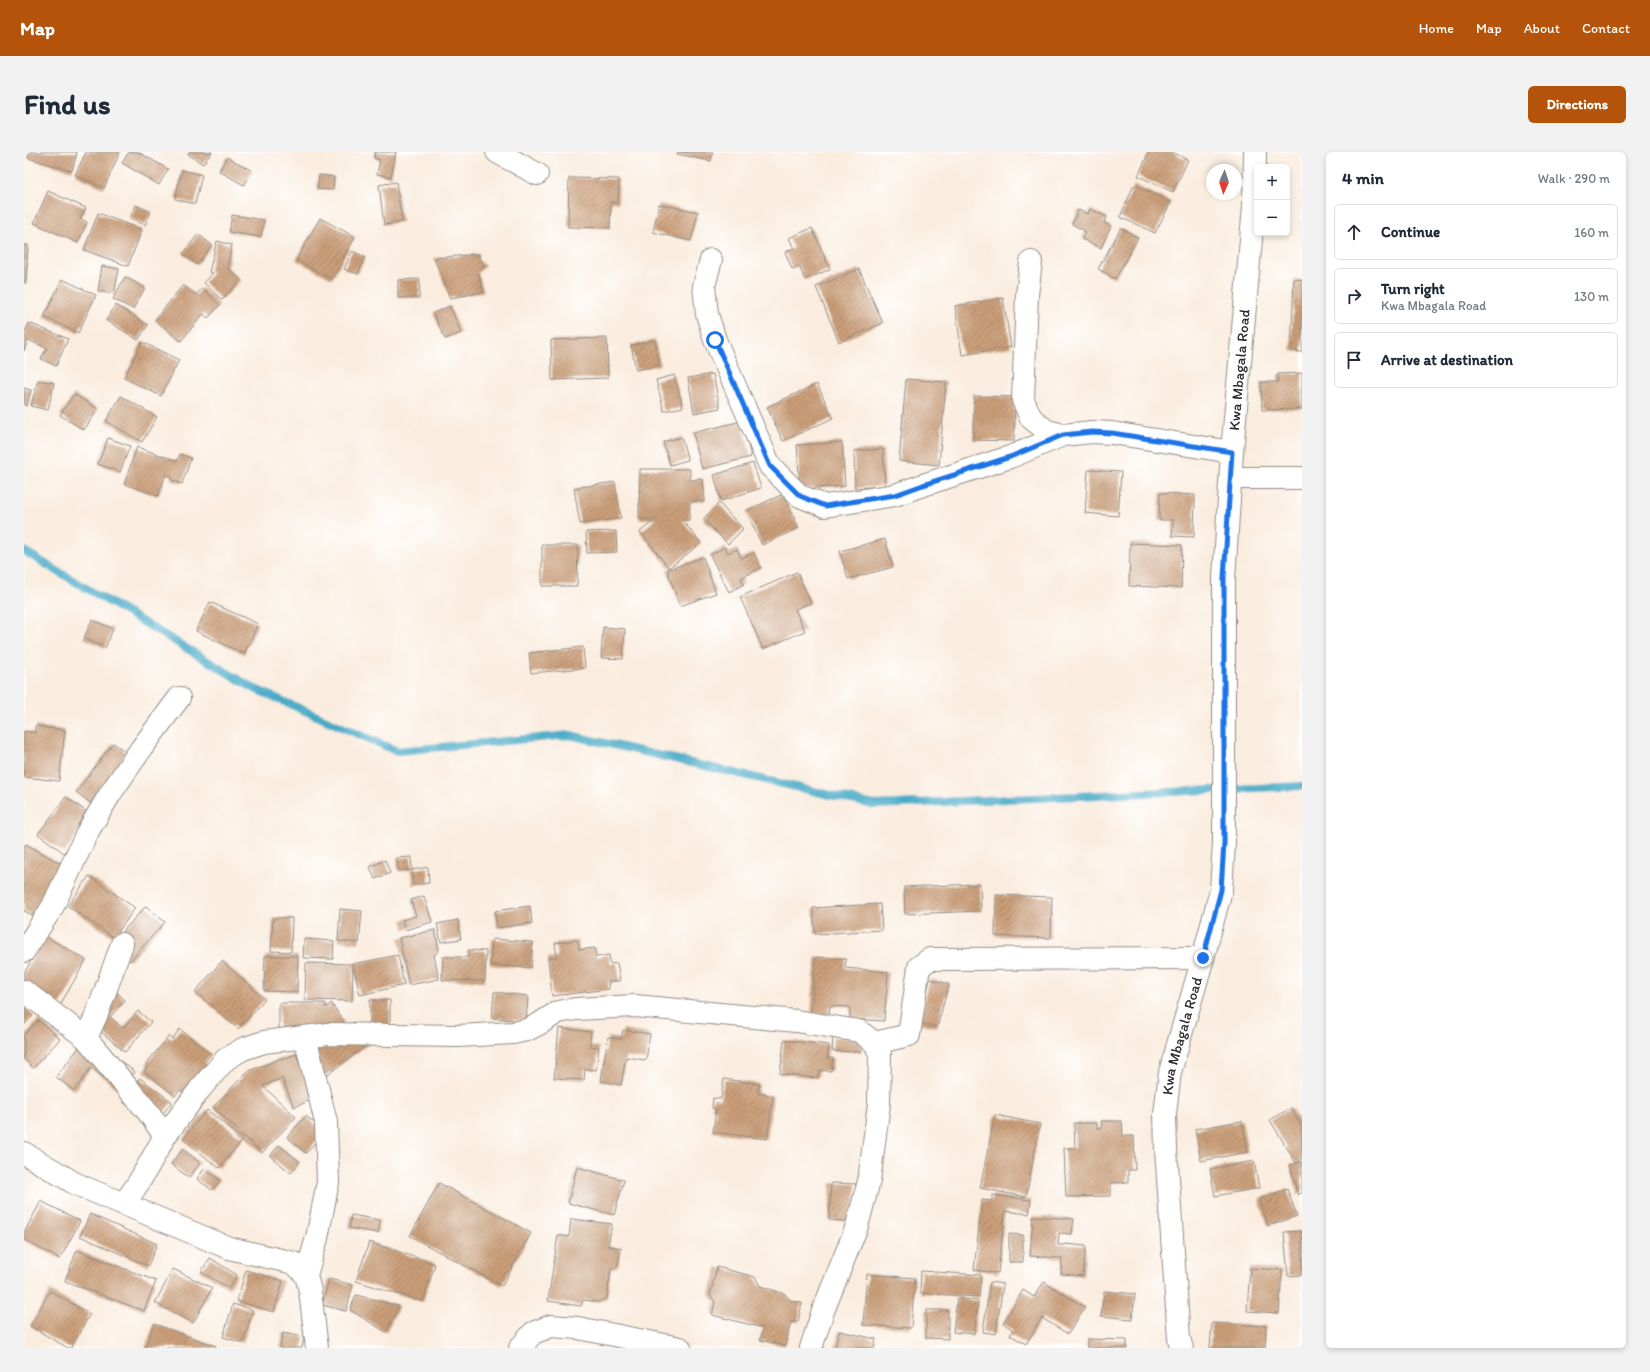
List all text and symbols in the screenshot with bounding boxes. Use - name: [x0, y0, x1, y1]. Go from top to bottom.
- text: Map: [20, 17, 55, 40]
- text: Home: [1419, 20, 1454, 37]
- text: Map: [1476, 20, 1502, 37]
- text: About: [1524, 20, 1560, 37]
- text: Contact: [1582, 20, 1630, 37]
- button: Directions: [1528, 86, 1626, 123]
- text: Find us: [24, 87, 111, 121]
- north arrow: [1206, 164, 1242, 200]
- map controls: [1254, 164, 1290, 236]
- button: +: [1254, 164, 1290, 200]
- text: 4 min: [1342, 168, 1384, 188]
- text: Walk · 290 m: [1538, 171, 1610, 186]
- button: −: [1254, 200, 1290, 236]
- icon: ahead: [1343, 221, 1365, 243]
- text: Continue: [1381, 223, 1440, 241]
- text: 160 m: [1574, 225, 1609, 240]
- text: Turn right: [1381, 280, 1445, 298]
- icon: right: [1343, 285, 1365, 307]
- text: 130 m: [1574, 289, 1609, 304]
- text: Kwa Mbagala Road: [1381, 298, 1486, 313]
- street label: Kwa Mbagala Road: [1225, 309, 1254, 431]
- route start: [706, 331, 724, 349]
- icon: arrive: [1343, 349, 1365, 371]
- text: Arrive at destination: [1381, 351, 1513, 369]
- route end: [1194, 949, 1212, 967]
- street label: Kwa Mbagala Road: [1158, 975, 1206, 1096]

